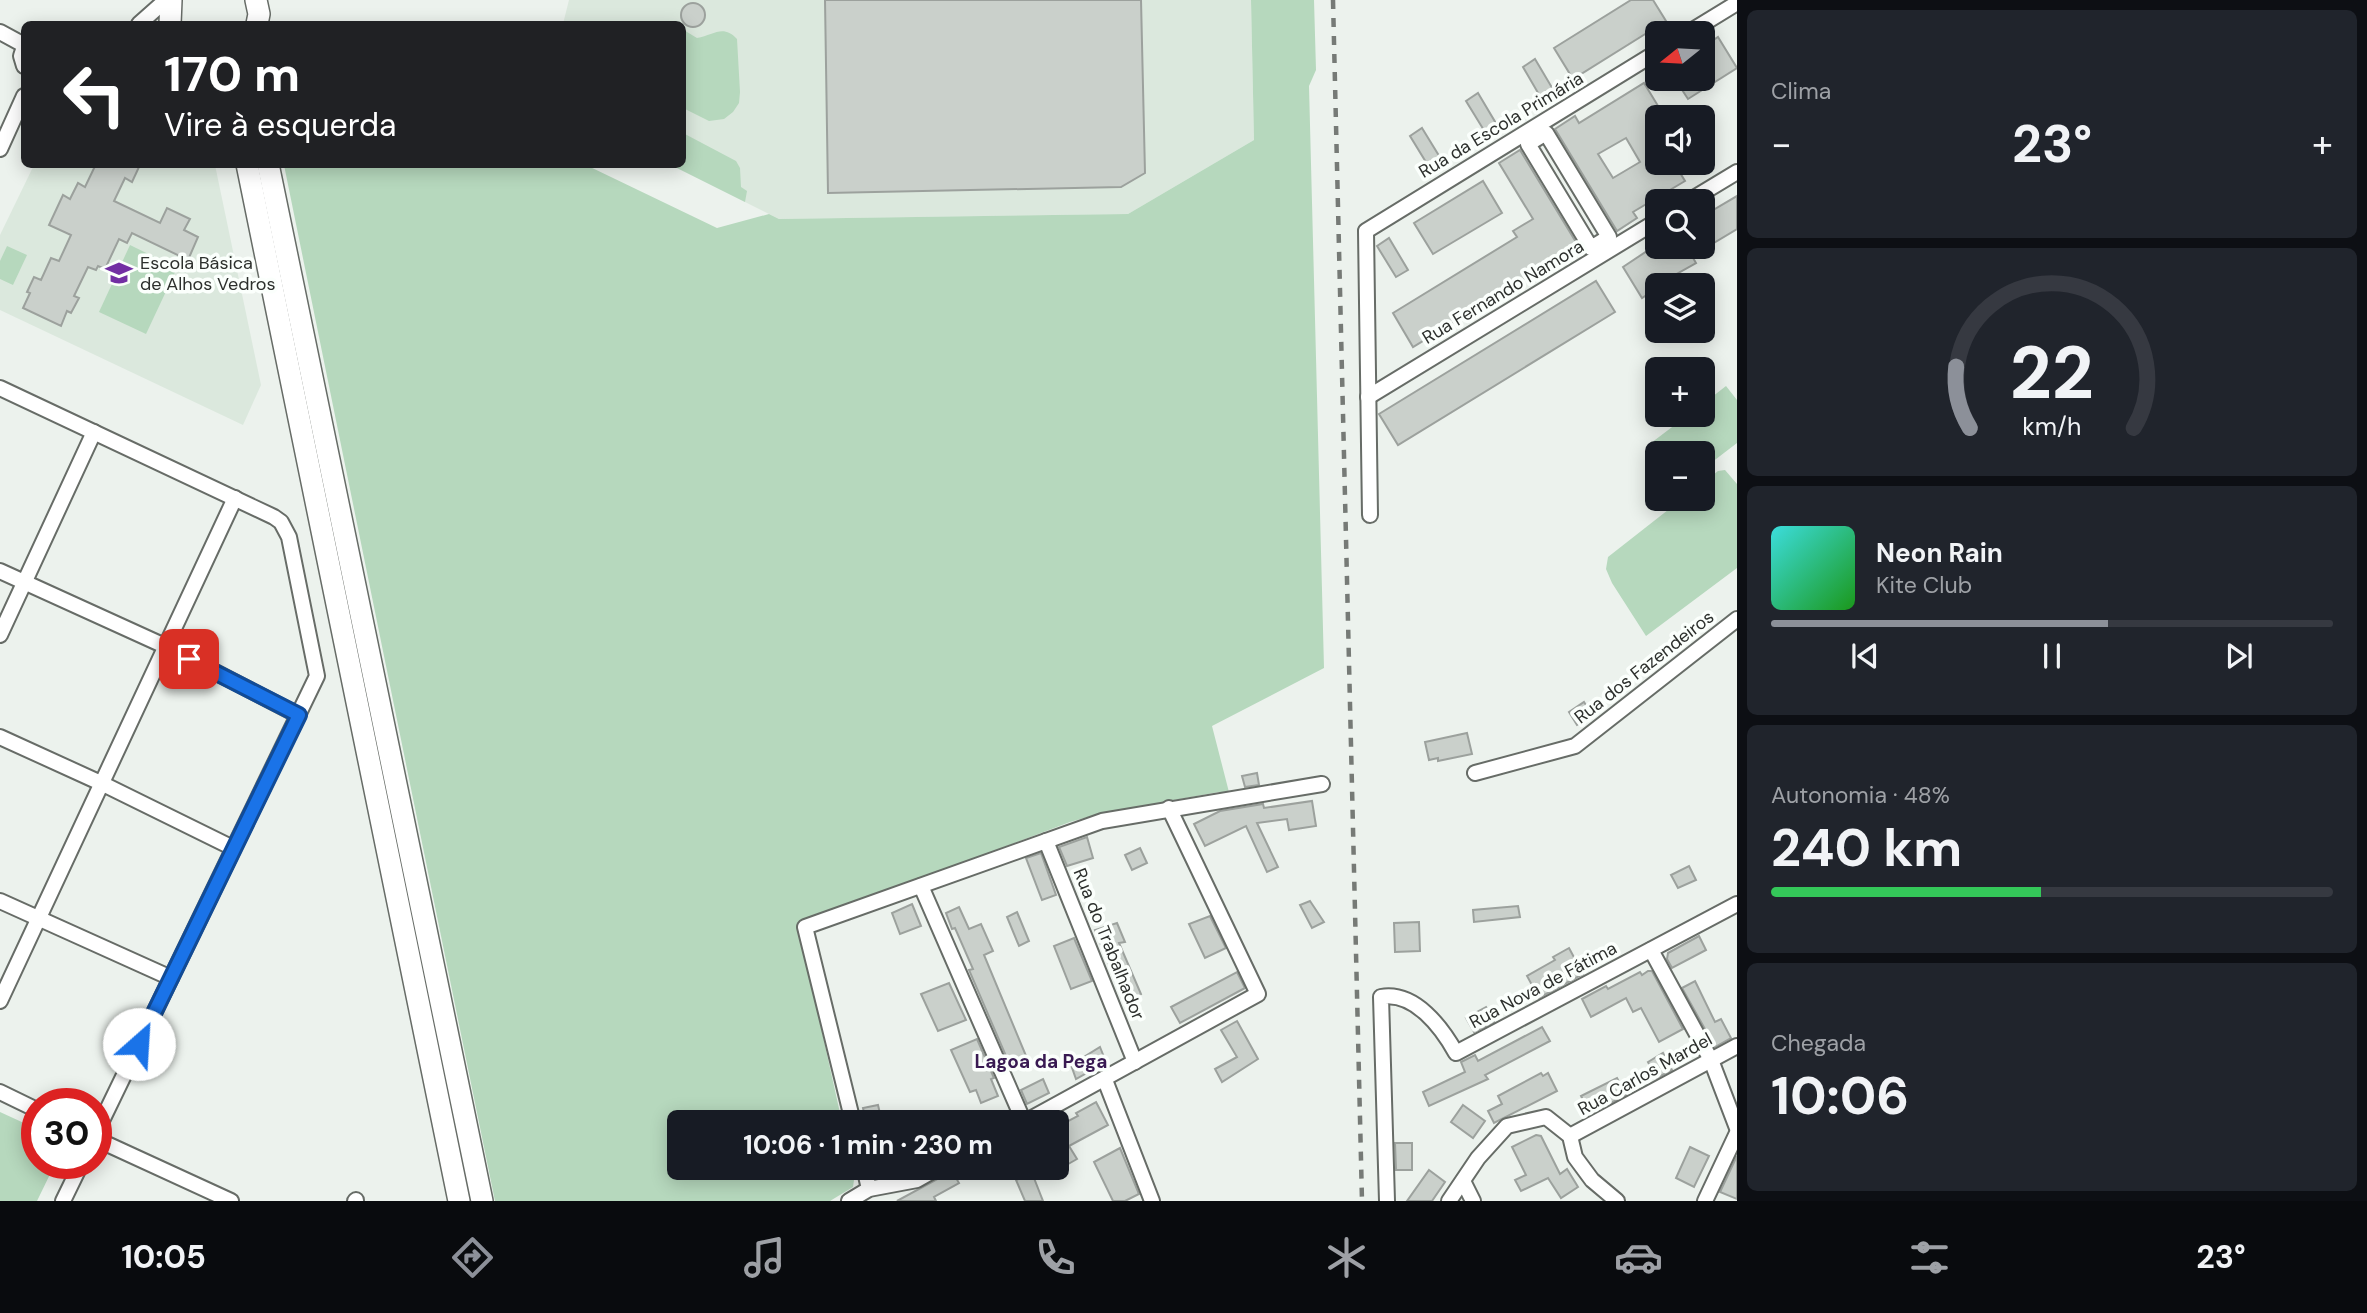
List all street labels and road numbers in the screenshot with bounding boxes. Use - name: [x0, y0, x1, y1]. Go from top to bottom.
- street label: Rua da Escola Primária: [1414, 66, 1588, 184]
- street label: Rua Fernando Namora: [1418, 234, 1588, 350]
- street label: Rua dos Fazendeiros: [1569, 605, 1719, 729]
- street label: Rua do Trabalhador: [1068, 865, 1151, 1024]
- street label: Rua Nova de Fátima: [1465, 936, 1621, 1034]
- street label: Rua Carlos Mardel: [1573, 1027, 1717, 1121]

